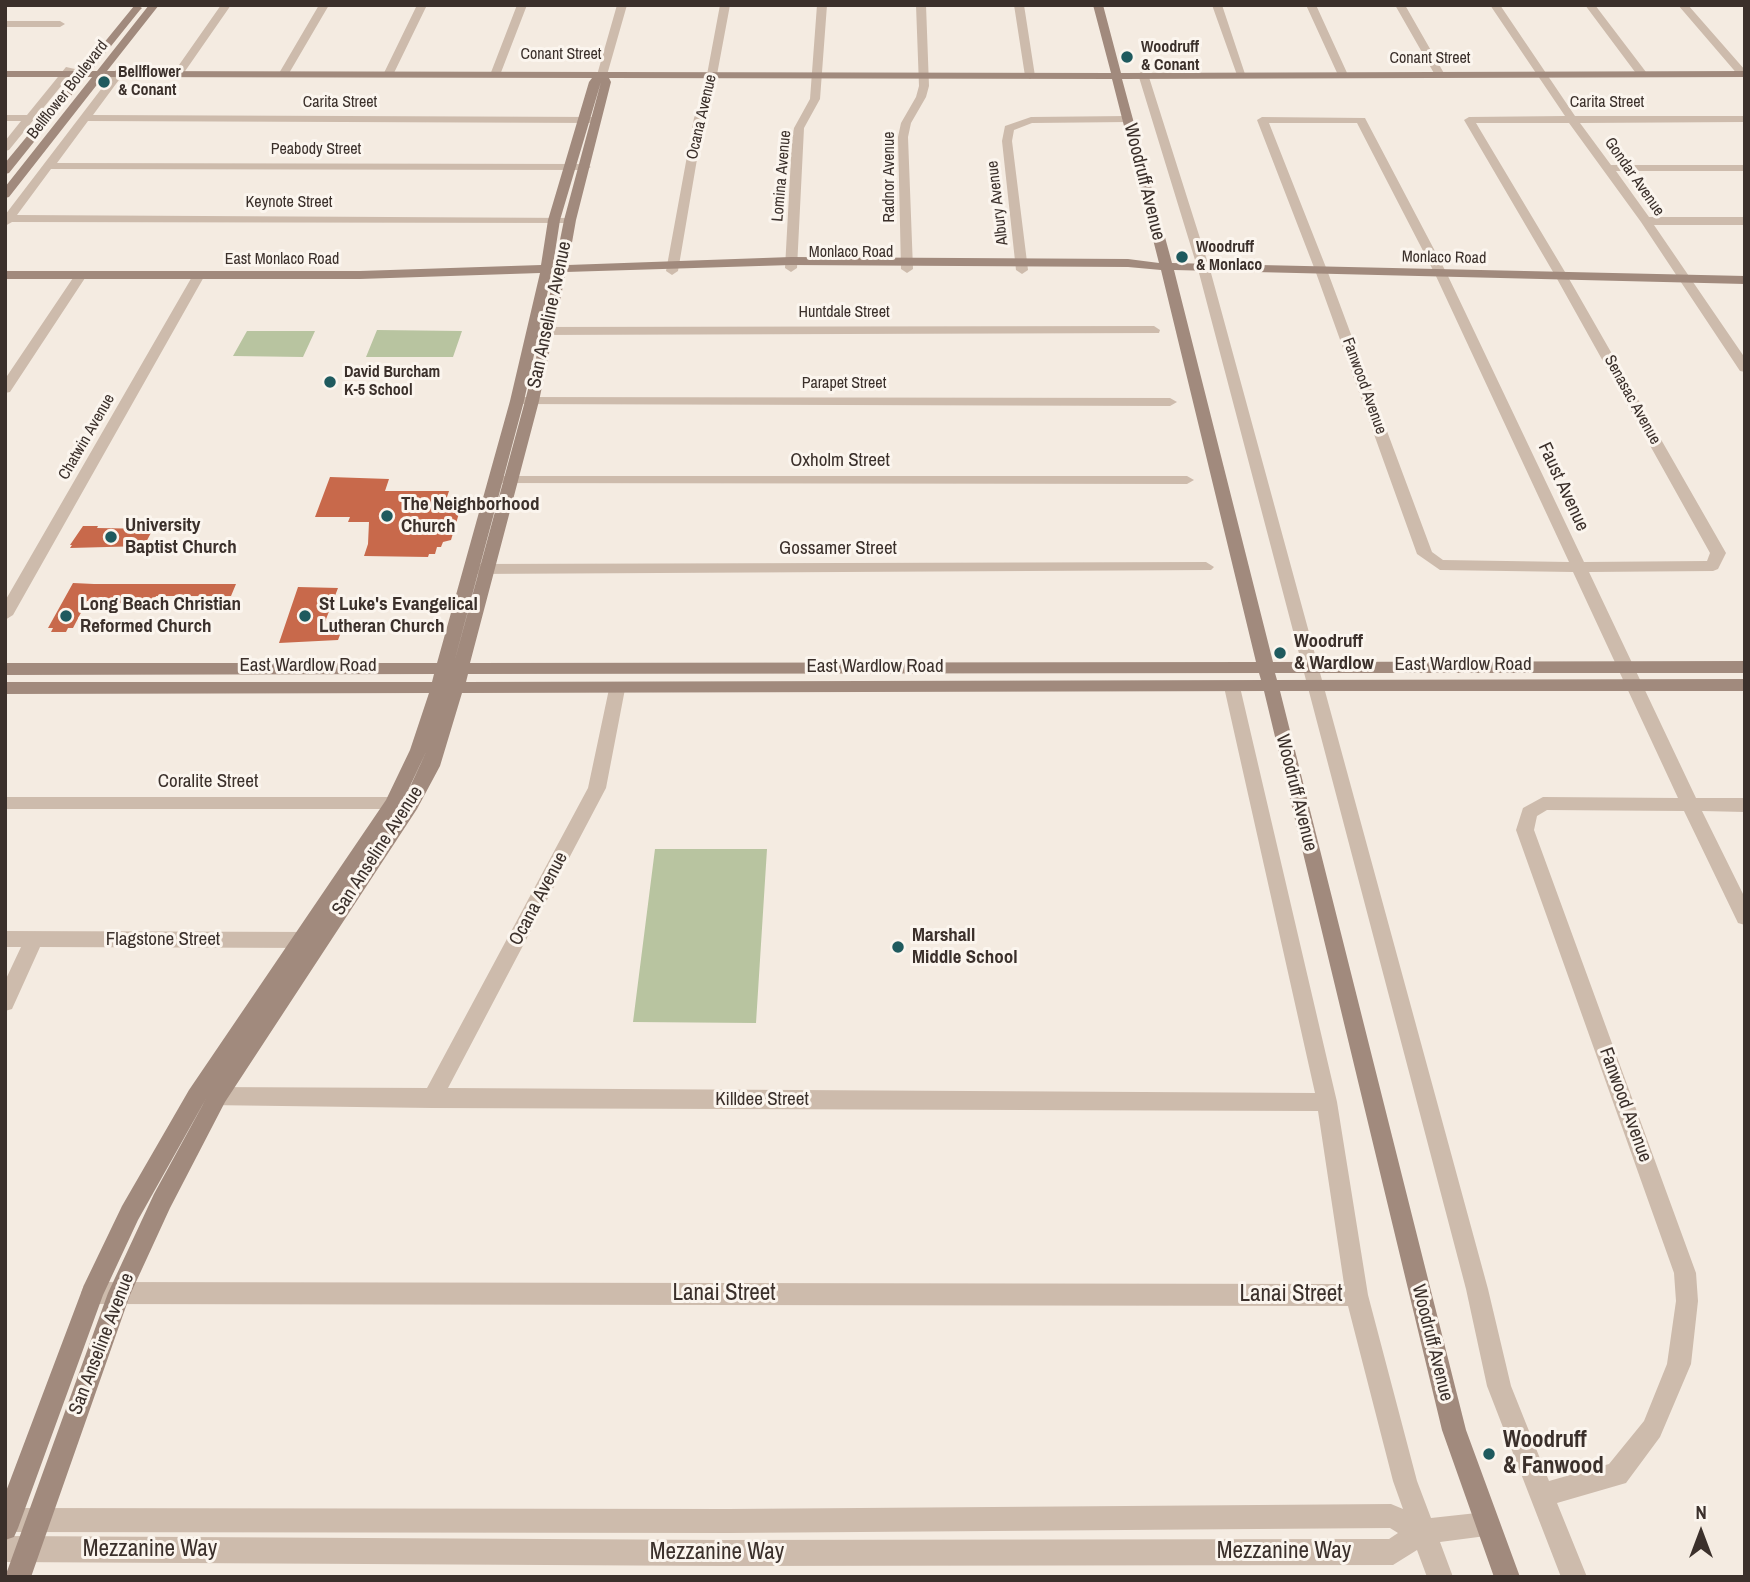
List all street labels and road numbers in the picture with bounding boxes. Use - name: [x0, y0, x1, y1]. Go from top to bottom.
- street label: Bellflower Boulevard: [24, 37, 112, 143]
- street label: Conant Street: [521, 45, 601, 65]
- street label: Conant Street: [1390, 49, 1470, 69]
- street label: Ocana Avenue: [683, 73, 721, 161]
- street label: Carita Street: [303, 93, 377, 113]
- street label: Carita Street: [1570, 93, 1644, 113]
- street label: Woodruff Avenue: [1118, 121, 1170, 243]
- street label: Lomina Avenue: [768, 129, 796, 223]
- street label: Radnor Avenue: [880, 132, 900, 222]
- street label: Gondar Avenue: [1600, 134, 1668, 220]
- street label: Peabody Street: [271, 140, 361, 160]
- street label: Albury Avenue: [983, 160, 1013, 246]
- street label: Keynote Street: [246, 193, 332, 213]
- street label: San Anseline Avenue: [523, 239, 577, 391]
- street label: Monlaco Road: [809, 243, 893, 263]
- street label: Monlaco Road: [1402, 248, 1486, 268]
- street label: East Monlaco Road: [225, 250, 339, 270]
- street label: Huntdale Street: [798, 303, 890, 323]
- street label: Fanwood Avenue: [1338, 335, 1390, 437]
- street label: Senasac Avenue: [1600, 352, 1664, 448]
- street label: Parapet Street: [802, 374, 886, 394]
- street label: Chatwin Avenue: [55, 391, 119, 483]
- street label: Faust Avenue: [1533, 439, 1593, 535]
- street label: Oxholm Street: [790, 450, 890, 472]
- street label: Gossamer Street: [779, 538, 897, 560]
- street label: East Wardlow Road: [1394, 654, 1532, 676]
- street label: East Wardlow Road: [239, 655, 377, 677]
- street label: East Wardlow Road: [806, 656, 944, 678]
- street label: Woodruff Avenue: [1270, 732, 1322, 854]
- street label: Coralite Street: [158, 771, 258, 793]
- street label: San Anseline Avenue: [328, 782, 428, 920]
- street label: Ocana Avenue: [505, 848, 573, 950]
- street label: Flagstone Street: [106, 929, 220, 951]
- street label: Fanwood Avenue: [1594, 1045, 1656, 1165]
- street label: Killdee Street: [715, 1089, 809, 1111]
- street label: San Anseline Avenue: [65, 1270, 139, 1418]
- street label: Lanai Street: [673, 1280, 775, 1308]
- street label: Lanai Street: [1240, 1281, 1342, 1309]
- street label: Woodruff Avenue: [1406, 1282, 1458, 1404]
- street label: Mezzanine Way: [83, 1536, 217, 1564]
- street label: Mezzanine Way: [1217, 1538, 1351, 1566]
- street label: Mezzanine Way: [650, 1539, 784, 1567]

